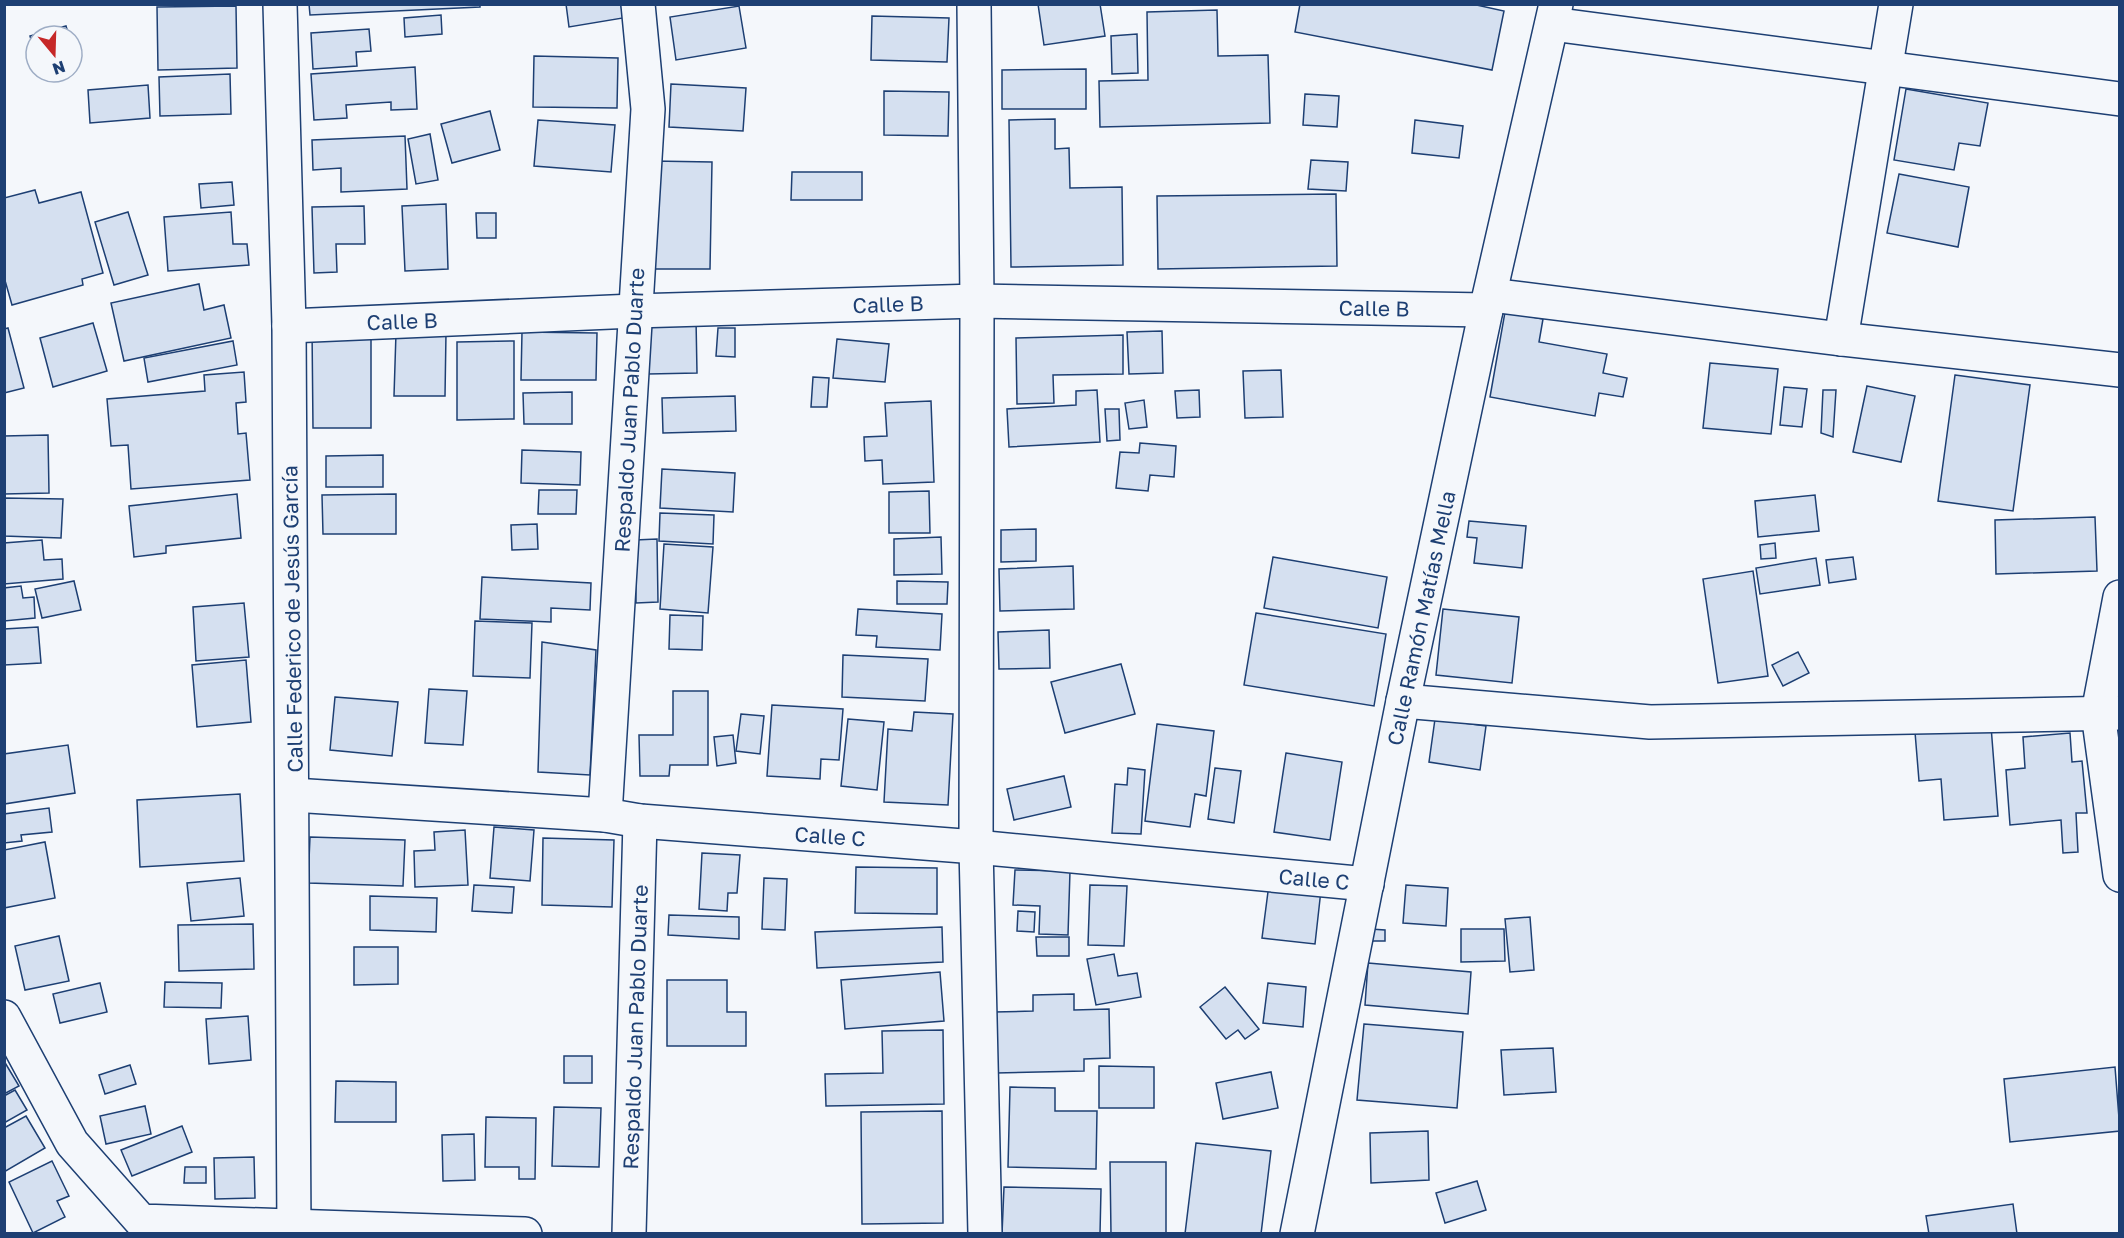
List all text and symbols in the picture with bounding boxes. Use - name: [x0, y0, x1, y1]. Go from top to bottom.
- north arrow: [24, 24, 84, 84]
- text: N: [50, 57, 68, 80]
- street label: Respaldo Juan Pablo Duarte: [609, 267, 649, 553]
- street label: Calle B: [852, 290, 924, 318]
- street label: Calle B: [1338, 294, 1410, 322]
- street label: Calle B: [366, 307, 438, 335]
- street label: Calle Federico de Jesús García: [276, 465, 308, 773]
- street label: Calle Ramón Matías Mella: [1381, 488, 1461, 748]
- street label: Calle C: [794, 821, 866, 851]
- street label: Calle C: [1277, 863, 1351, 895]
- street label: Respaldo Juan Pablo Duarte: [617, 884, 653, 1170]

